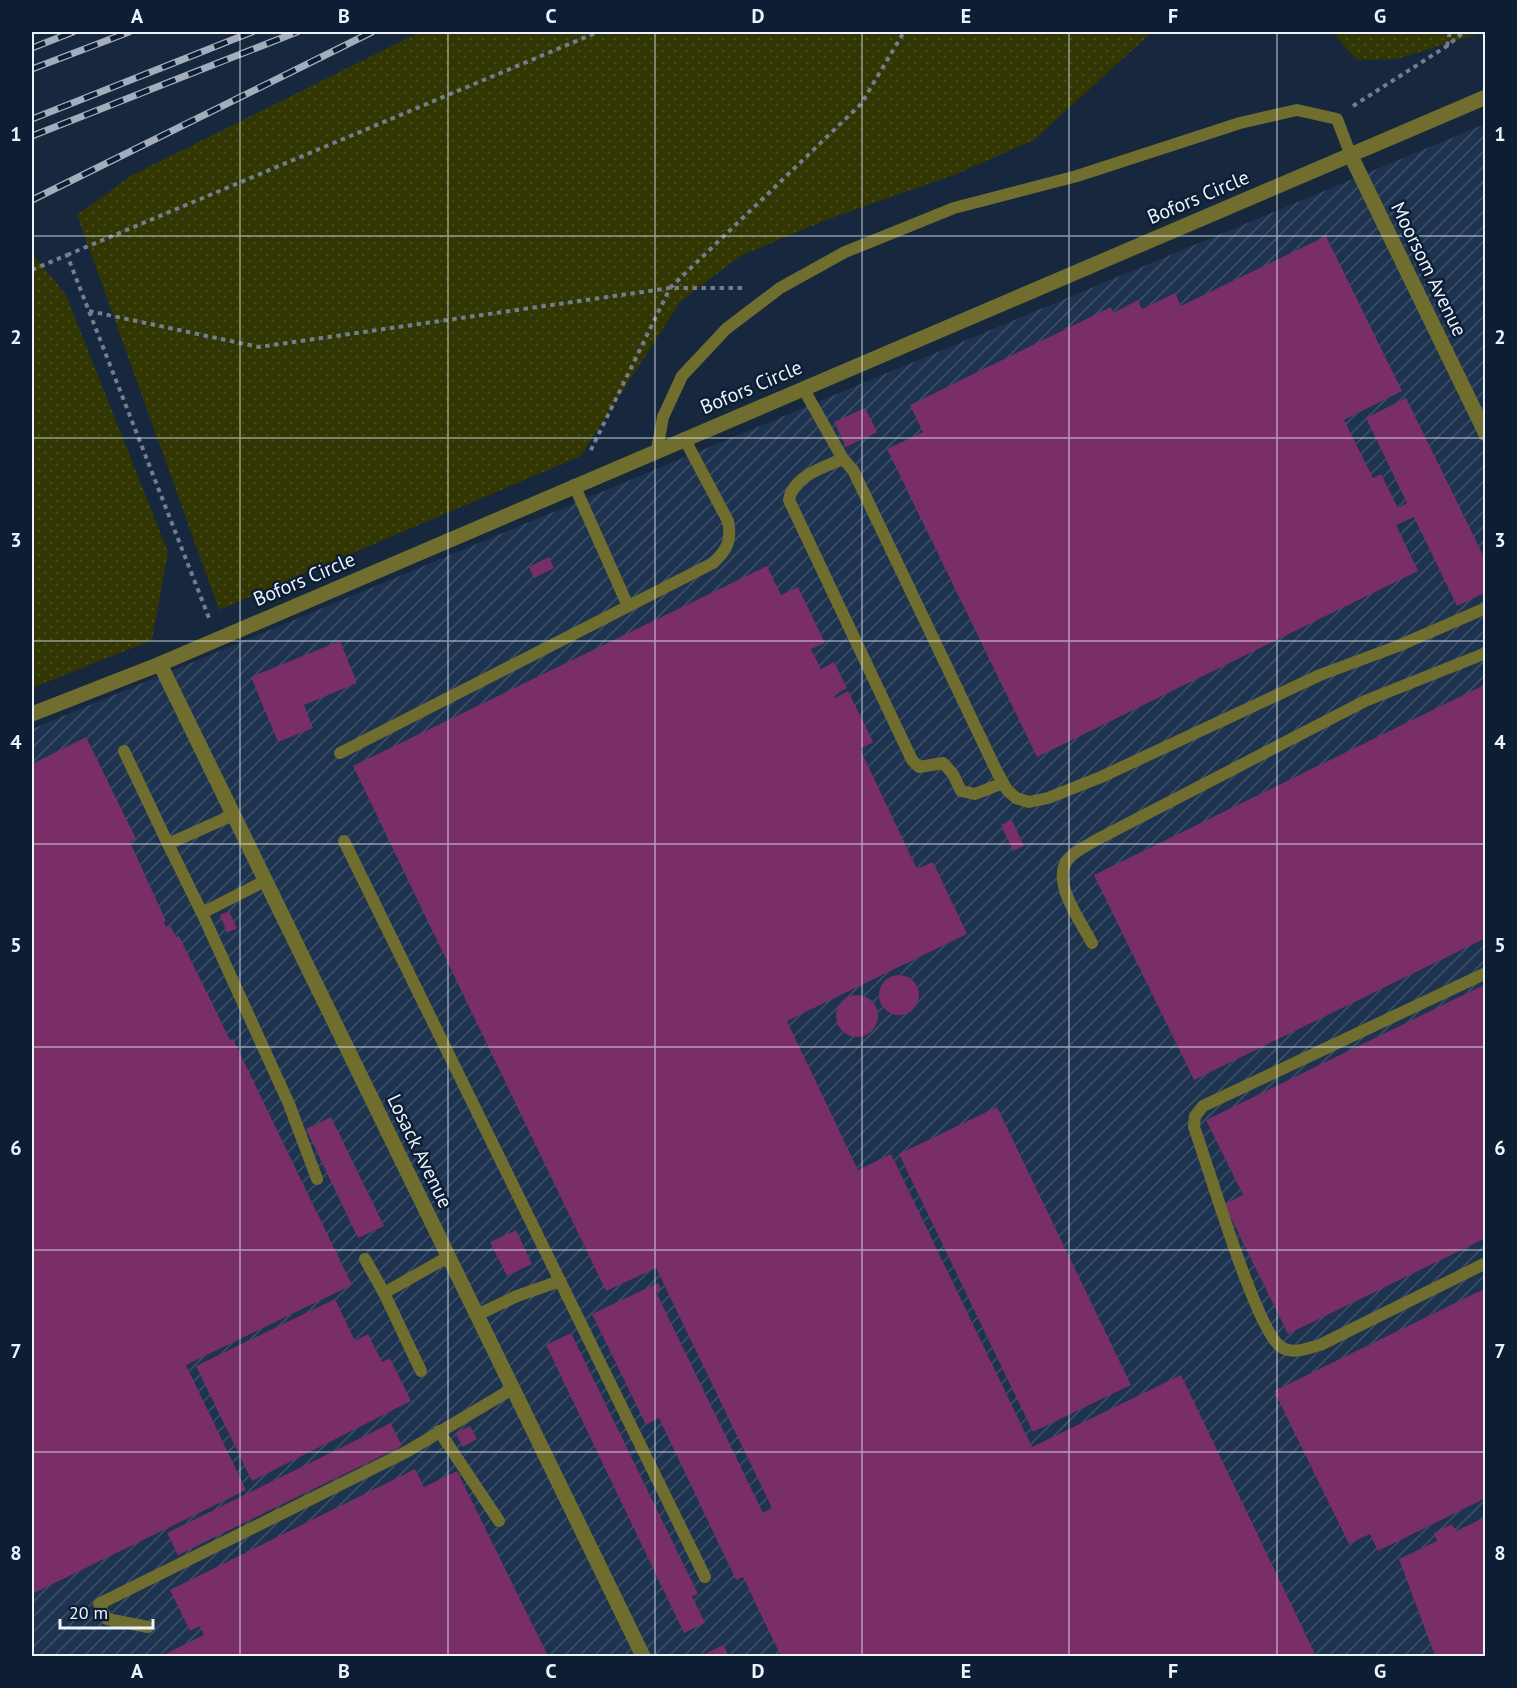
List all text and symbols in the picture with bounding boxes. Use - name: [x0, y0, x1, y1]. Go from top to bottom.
- text: A: [131, 3, 144, 29]
- text: B: [338, 3, 350, 29]
- text: C: [545, 3, 557, 29]
- text: D: [752, 3, 765, 29]
- text: E: [961, 3, 971, 29]
- text: F: [1168, 3, 1178, 29]
- text: G: [1374, 3, 1386, 29]
- text: 1: [10, 121, 22, 147]
- text: 1: [1494, 121, 1506, 147]
- street label: Bofors Circle: [1143, 164, 1253, 230]
- street label: Moorsom Avenue: [1385, 197, 1473, 341]
- text: 2: [10, 324, 22, 350]
- text: 2: [1494, 324, 1506, 350]
- street label: Bofors Circle: [696, 354, 806, 420]
- text: 3: [10, 527, 22, 553]
- text: 3: [1494, 527, 1506, 553]
- street label: Bofors Circle: [249, 546, 359, 612]
- text: 4: [10, 729, 22, 755]
- text: 4: [1494, 729, 1506, 755]
- text: 5: [10, 932, 22, 958]
- text: 5: [1494, 932, 1506, 958]
- street label: Losack Avenue: [381, 1090, 459, 1212]
- text: 6: [10, 1135, 22, 1161]
- text: 6: [1494, 1135, 1506, 1161]
- text: 7: [10, 1338, 22, 1364]
- text: 7: [1494, 1338, 1506, 1364]
- text: 8: [10, 1540, 22, 1566]
- text: 8: [1494, 1540, 1506, 1566]
- scale bar: [60, 1592, 153, 1630]
- text: 20 m: [69, 1601, 108, 1624]
- text: A: [131, 1658, 144, 1684]
- text: B: [338, 1658, 350, 1684]
- text: C: [545, 1658, 557, 1684]
- text: D: [752, 1658, 765, 1684]
- text: E: [961, 1658, 971, 1684]
- text: F: [1168, 1658, 1178, 1684]
- text: G: [1374, 1658, 1386, 1684]

